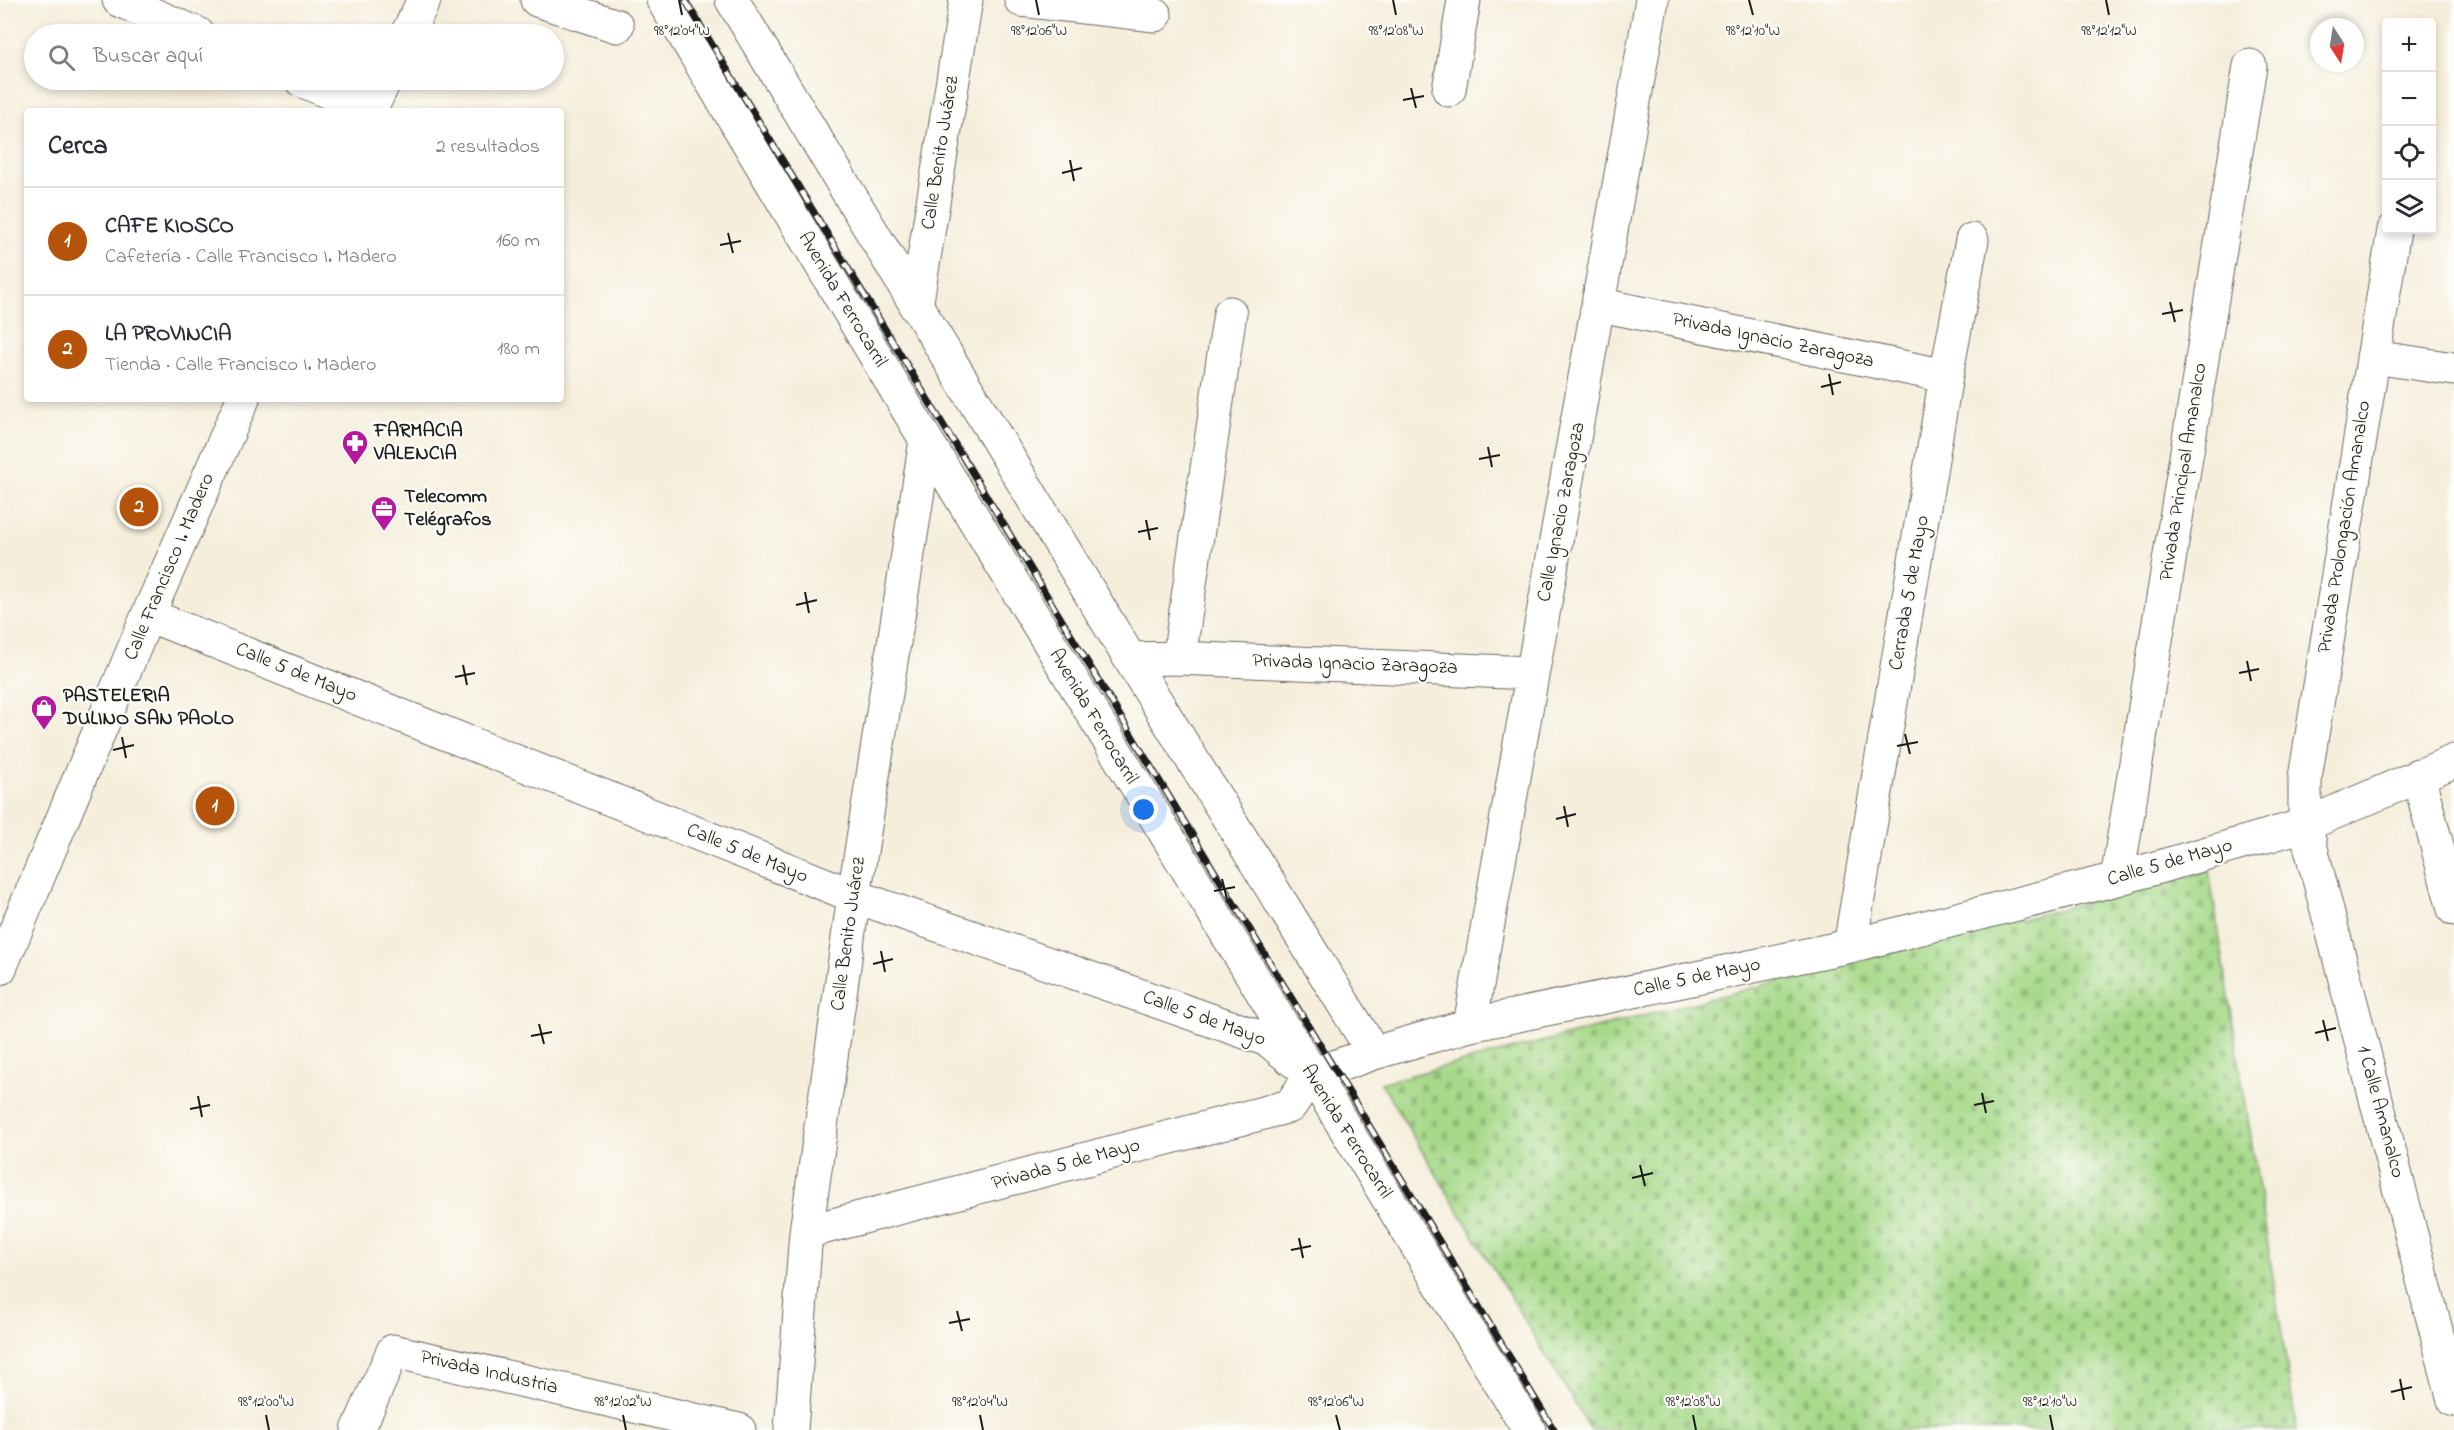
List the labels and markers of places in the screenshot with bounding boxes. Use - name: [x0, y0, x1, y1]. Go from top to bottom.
- place label: FARMACIA VALENCIA: [373, 417, 463, 469]
- pharmacy icon: FARMACIA VALENCIA: [340, 428, 370, 466]
- place label: Telecomm Telégrafos: [404, 483, 491, 536]
- pin: 2: [120, 484, 158, 530]
- office icon: Telecomm Telégrafos: [369, 494, 399, 532]
- place label: PASTELERIA DULINO SAN PAOLO: [62, 682, 234, 734]
- shop icon: PASTELERIA DULINO SAN PAOLO: [29, 693, 59, 731]
- pin: 1: [196, 784, 234, 828]

